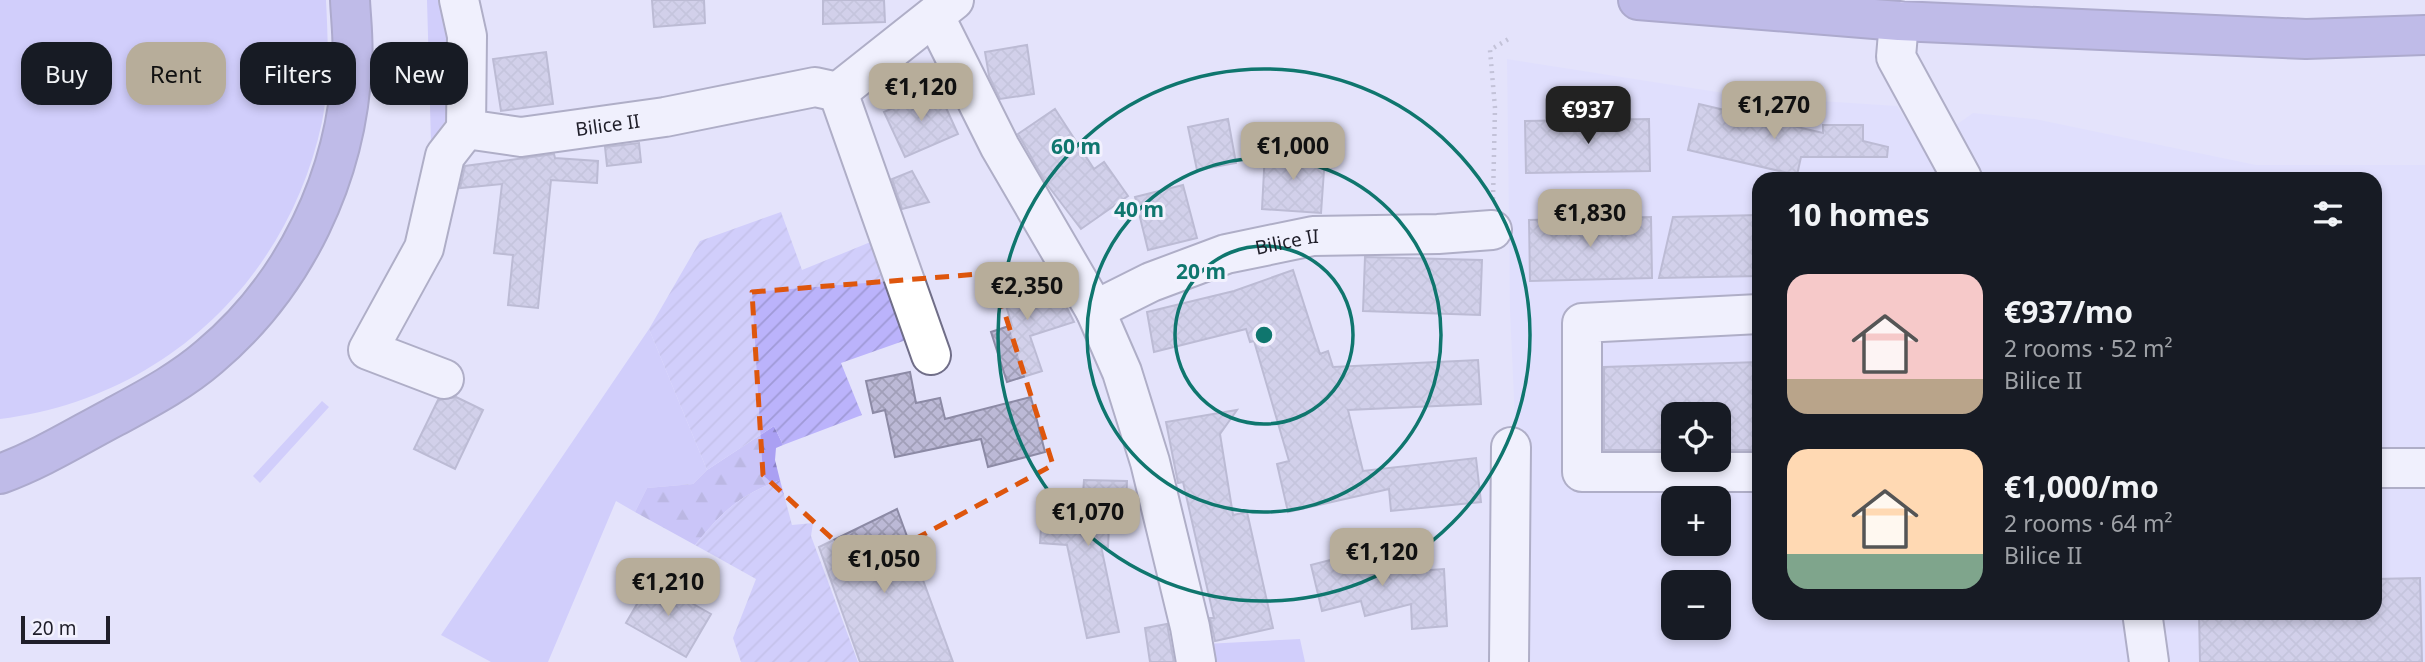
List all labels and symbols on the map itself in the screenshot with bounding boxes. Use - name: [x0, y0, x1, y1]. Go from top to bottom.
- pin: €1,120: [864, 64, 978, 123]
- pin: €1,270: [1717, 82, 1831, 141]
- pin: €937: [1547, 86, 1629, 146]
- street label: Bilice II: [574, 108, 642, 142]
- pin: €1,000: [1236, 122, 1350, 182]
- text: 60 m: [1051, 132, 1101, 160]
- pin: €1,830: [1533, 190, 1647, 249]
- text: 40 m: [1114, 195, 1164, 223]
- street label: Bilice II: [1253, 223, 1319, 261]
- text: 20 m: [1176, 257, 1226, 285]
- pin: €2,350: [970, 262, 1084, 322]
- centre of rings: [1252, 323, 1276, 347]
- pin: €1,070: [1031, 489, 1145, 548]
- pin: €1,120: [1325, 528, 1439, 588]
- pin: €1,050: [827, 536, 941, 595]
- pin: €1,210: [611, 558, 725, 618]
- scale bar: [21, 613, 110, 645]

